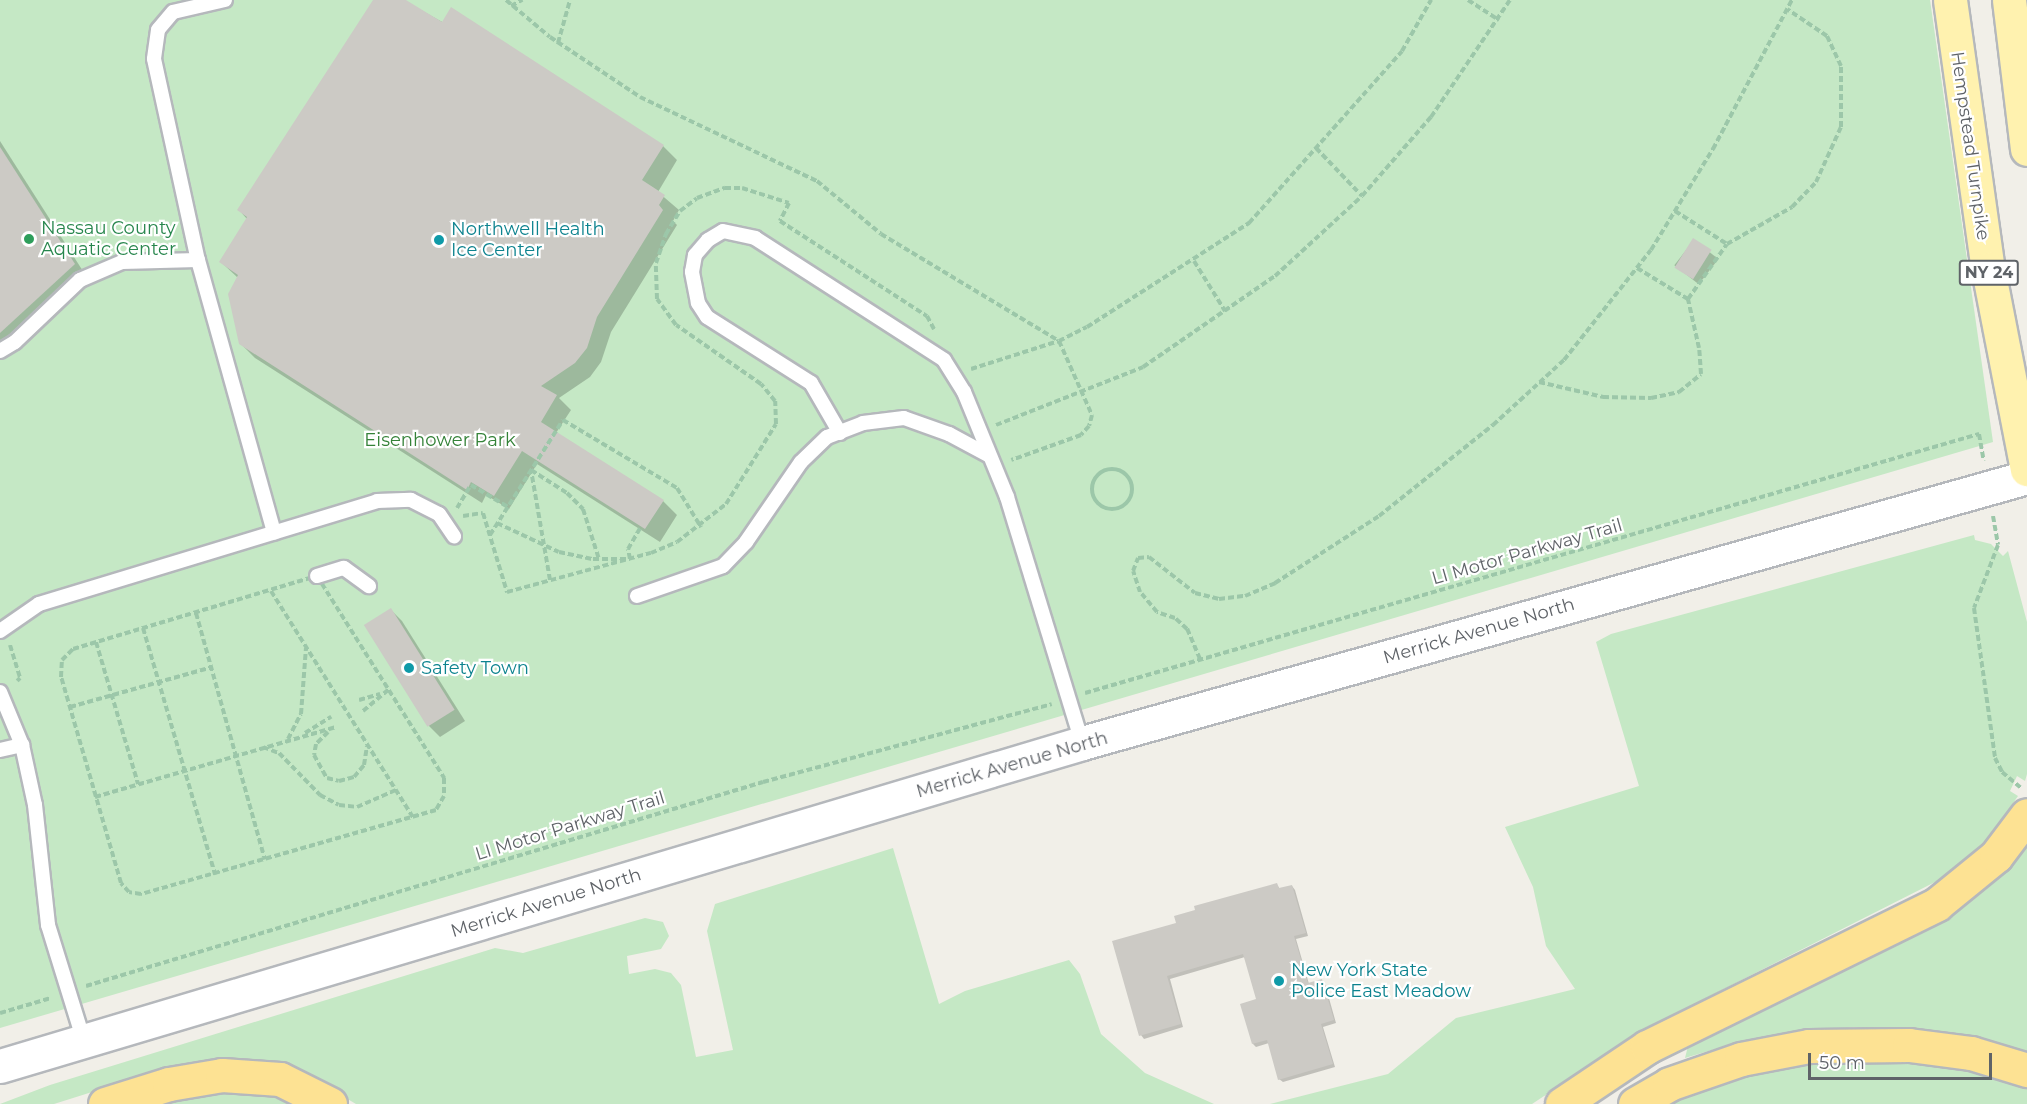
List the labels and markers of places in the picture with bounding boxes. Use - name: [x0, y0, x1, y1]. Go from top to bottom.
- place label: Nassau County Aquatic Center: [41, 218, 176, 260]
- place label: Northwell Health Ice Center: [451, 219, 605, 262]
- marker: Nassau County Aquatic Center: [22, 232, 36, 246]
- marker: Northwell Health Ice Center: [432, 233, 446, 247]
- place label: Safety Town: [421, 657, 529, 679]
- marker: Safety Town: [402, 661, 416, 675]
- place label: New York State Police East Meadow: [1291, 960, 1471, 1002]
- marker: New York State Police East Meadow: [1272, 974, 1286, 988]

